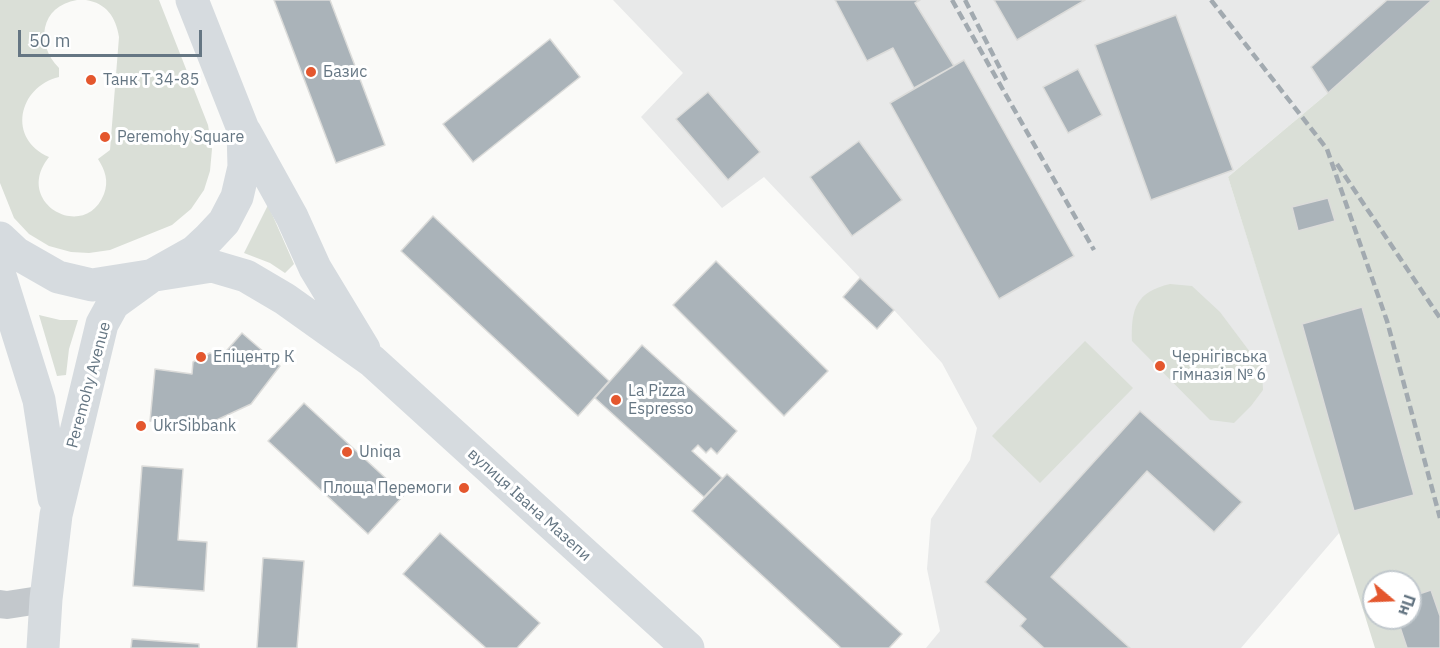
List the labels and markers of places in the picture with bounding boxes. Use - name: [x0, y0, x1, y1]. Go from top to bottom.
- place label: Базис: [323, 62, 367, 82]
- marker: Базис: [304, 65, 318, 79]
- place label: Танк Т 34-85: [103, 70, 199, 90]
- marker: Танк Т 34-85: [84, 73, 98, 87]
- place label: Peremohy Square: [117, 127, 244, 147]
- marker: Peremohy Square: [98, 130, 112, 144]
- place label: Епіцентр К: [213, 347, 294, 367]
- place label: Чернігівська гімназія № 6: [1172, 347, 1267, 385]
- marker: Епіцентр К: [194, 350, 208, 364]
- marker: Чернігівська гімназія № 6: [1153, 359, 1167, 373]
- place label: La Pizza Espresso: [628, 381, 693, 419]
- marker: La Pizza Espresso: [609, 393, 623, 407]
- place label: UkrSibbank: [153, 416, 236, 436]
- marker: UkrSibbank: [134, 419, 148, 433]
- place label: Uniqa: [359, 442, 401, 462]
- marker: Uniqa: [340, 445, 354, 459]
- place label: Площа Перемоги: [323, 478, 452, 498]
- marker: Площа Перемоги: [457, 481, 471, 495]

